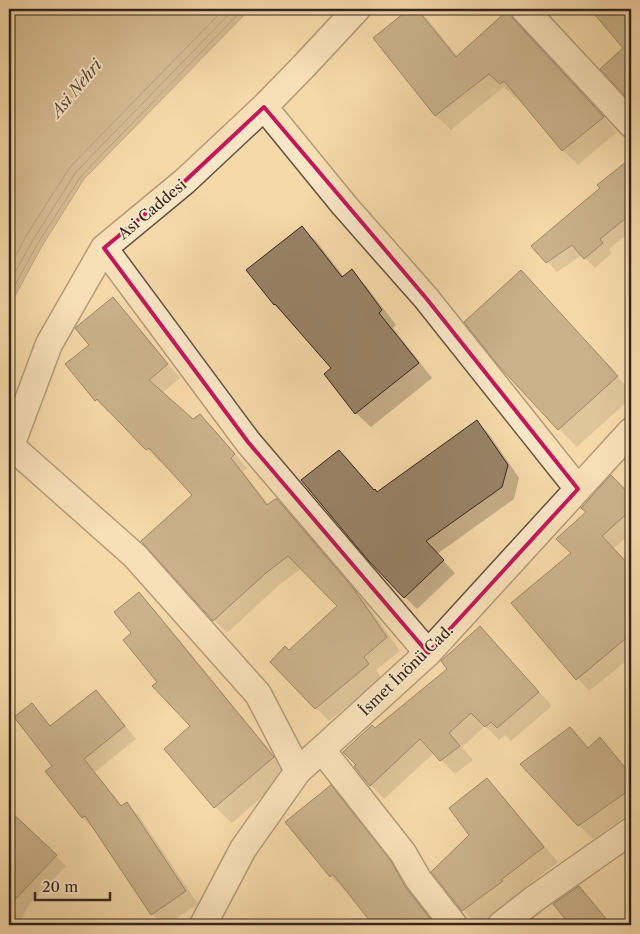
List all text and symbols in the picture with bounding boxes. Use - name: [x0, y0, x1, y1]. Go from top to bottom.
- water label: Asi Nehri: [44, 54, 106, 123]
- street label: Asi Caddesi: [113, 175, 190, 244]
- street label: İsmet İnönü Cad.: [355, 620, 457, 720]
- scale bar: [35, 869, 110, 901]
- text: 20 m: [42, 877, 78, 896]

